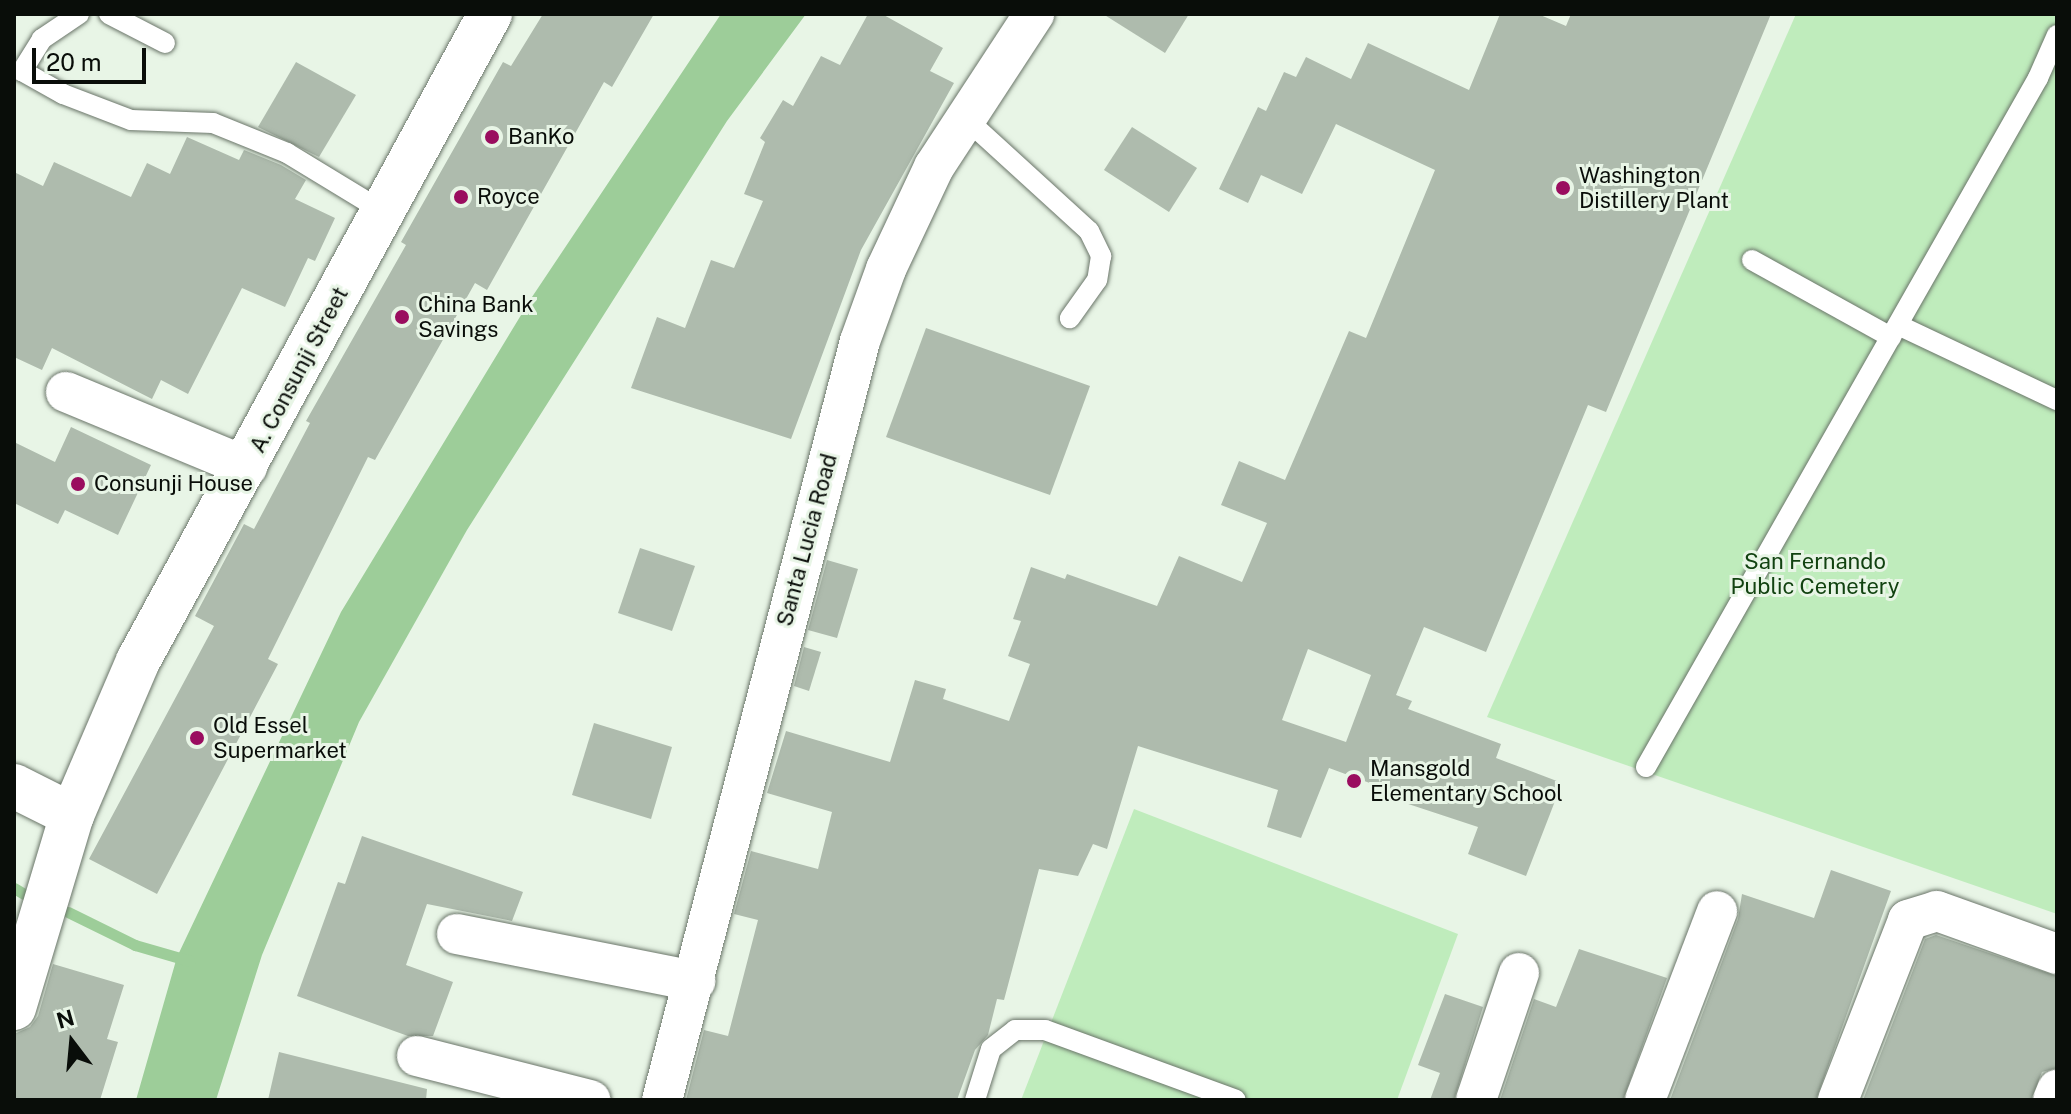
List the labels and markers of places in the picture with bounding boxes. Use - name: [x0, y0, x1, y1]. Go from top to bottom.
- place label: BanKo: [508, 124, 574, 150]
- marker: BanKo: [483, 128, 501, 146]
- place label: Washington Distillery Plant: [1579, 162, 1729, 214]
- marker: Washington Distillery Plant: [1554, 179, 1572, 197]
- place label: Royce: [477, 184, 540, 210]
- marker: Royce: [452, 188, 470, 206]
- place label: China Bank Savings: [418, 291, 534, 342]
- marker: China Bank Savings: [393, 308, 411, 326]
- place label: Consunji House: [94, 471, 253, 497]
- marker: Consunji House: [69, 475, 87, 493]
- place label: Old Essel Supermarket: [213, 712, 347, 764]
- marker: Old Essel Supermarket: [188, 729, 206, 747]
- place label: Mansgold Elementary School: [1370, 755, 1563, 806]
- marker: Mansgold Elementary School: [1345, 772, 1363, 790]

